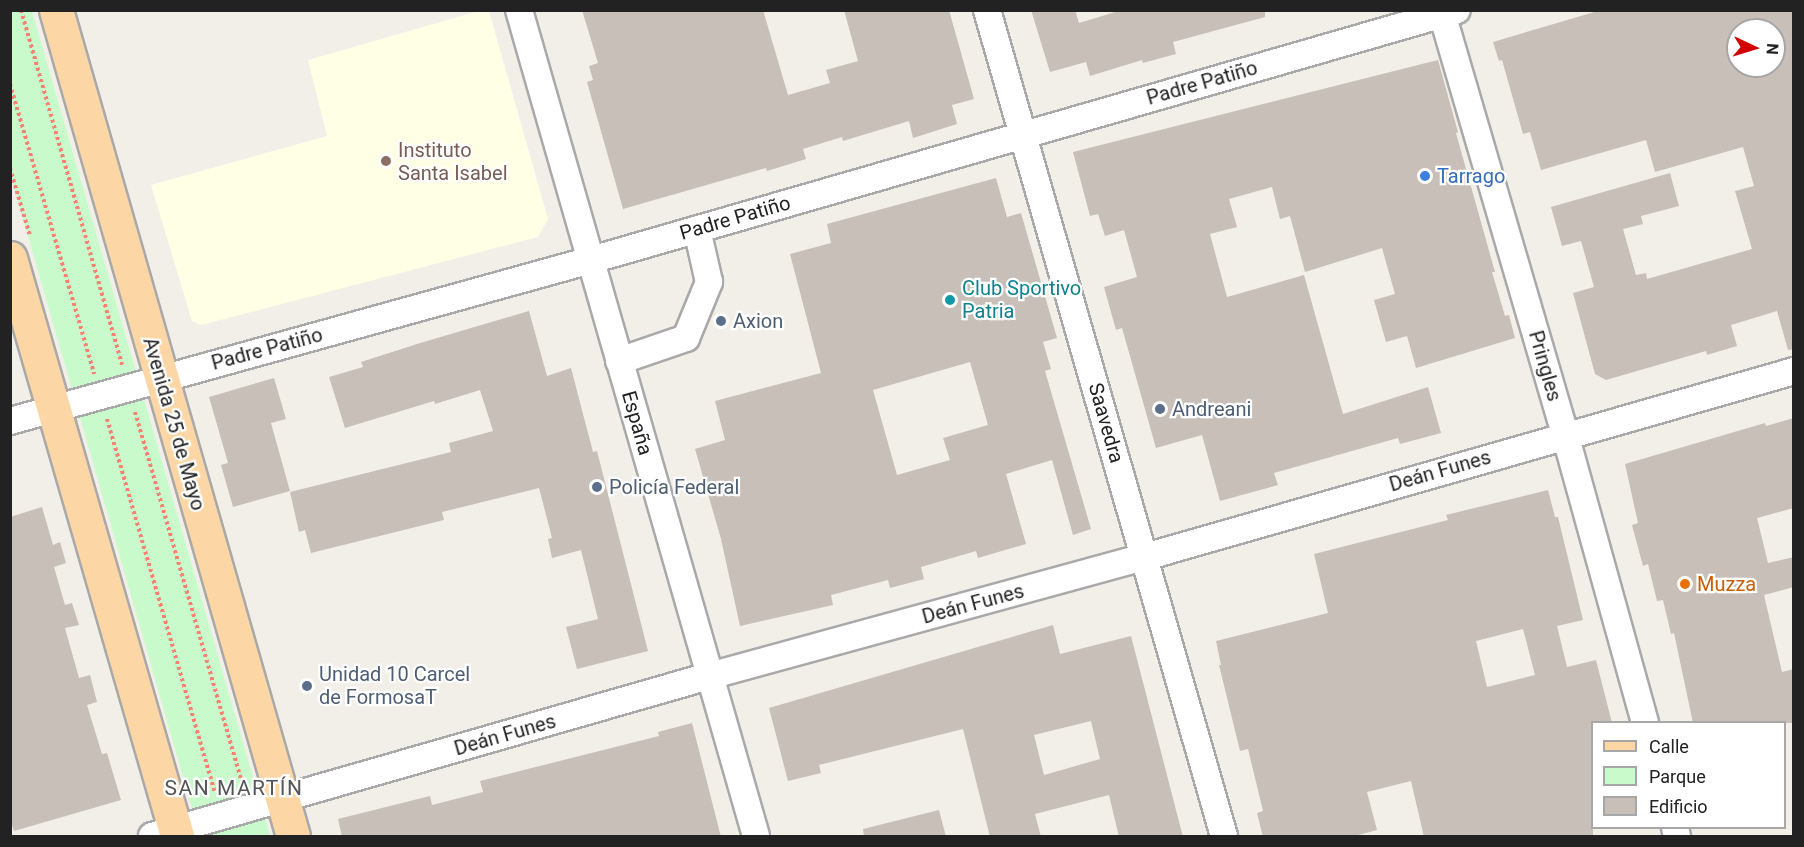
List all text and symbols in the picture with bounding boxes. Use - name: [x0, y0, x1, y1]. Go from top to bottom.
- north arrow: [1726, 18, 1786, 78]
- text: N: [1763, 43, 1782, 55]
- street label: Padre Patiño: [1144, 56, 1260, 110]
- place label: Instituto Santa Isabel: [398, 138, 508, 185]
- marker: Instituto Santa Isabel: [379, 154, 393, 168]
- place label: Tarrago: [1437, 164, 1505, 188]
- marker: Tarrago: [1418, 169, 1432, 183]
- street label: Padre Patiño: [677, 191, 793, 245]
- place label: Club Sportivo Patria: [962, 276, 1081, 323]
- marker: Club Sportivo Patria: [943, 293, 957, 307]
- place label: Axion: [733, 309, 783, 333]
- marker: Axion: [714, 314, 728, 328]
- street label: Padre Patiño: [209, 323, 325, 375]
- street label: Pringles: [1523, 328, 1567, 404]
- street label: Avenida 25 de Mayo: [138, 335, 210, 513]
- street label: Saavedra: [1083, 380, 1129, 466]
- street label: España: [616, 388, 658, 458]
- place label: Andreani: [1172, 397, 1251, 421]
- marker: Andreani: [1153, 402, 1167, 416]
- street label: Deán Funes: [1386, 445, 1494, 497]
- place label: Policía Federal: [609, 475, 739, 499]
- marker: Policía Federal: [590, 480, 604, 494]
- place label: Muzza: [1697, 572, 1756, 596]
- marker: Muzza: [1678, 577, 1692, 591]
- street label: Deán Funes: [919, 579, 1027, 629]
- place label: Unidad 10 Carcel de FormosaT: [319, 662, 470, 709]
- marker: Unidad 10 Carcel de FormosaT: [300, 679, 314, 693]
- street label: Deán Funes: [451, 709, 559, 761]
- legend: [1591, 721, 1786, 829]
- text: Calle: [1649, 736, 1689, 757]
- text: Parque: [1649, 766, 1706, 787]
- district label: SAN MARTÍN: [165, 775, 303, 801]
- text: Edificio: [1649, 796, 1708, 817]

